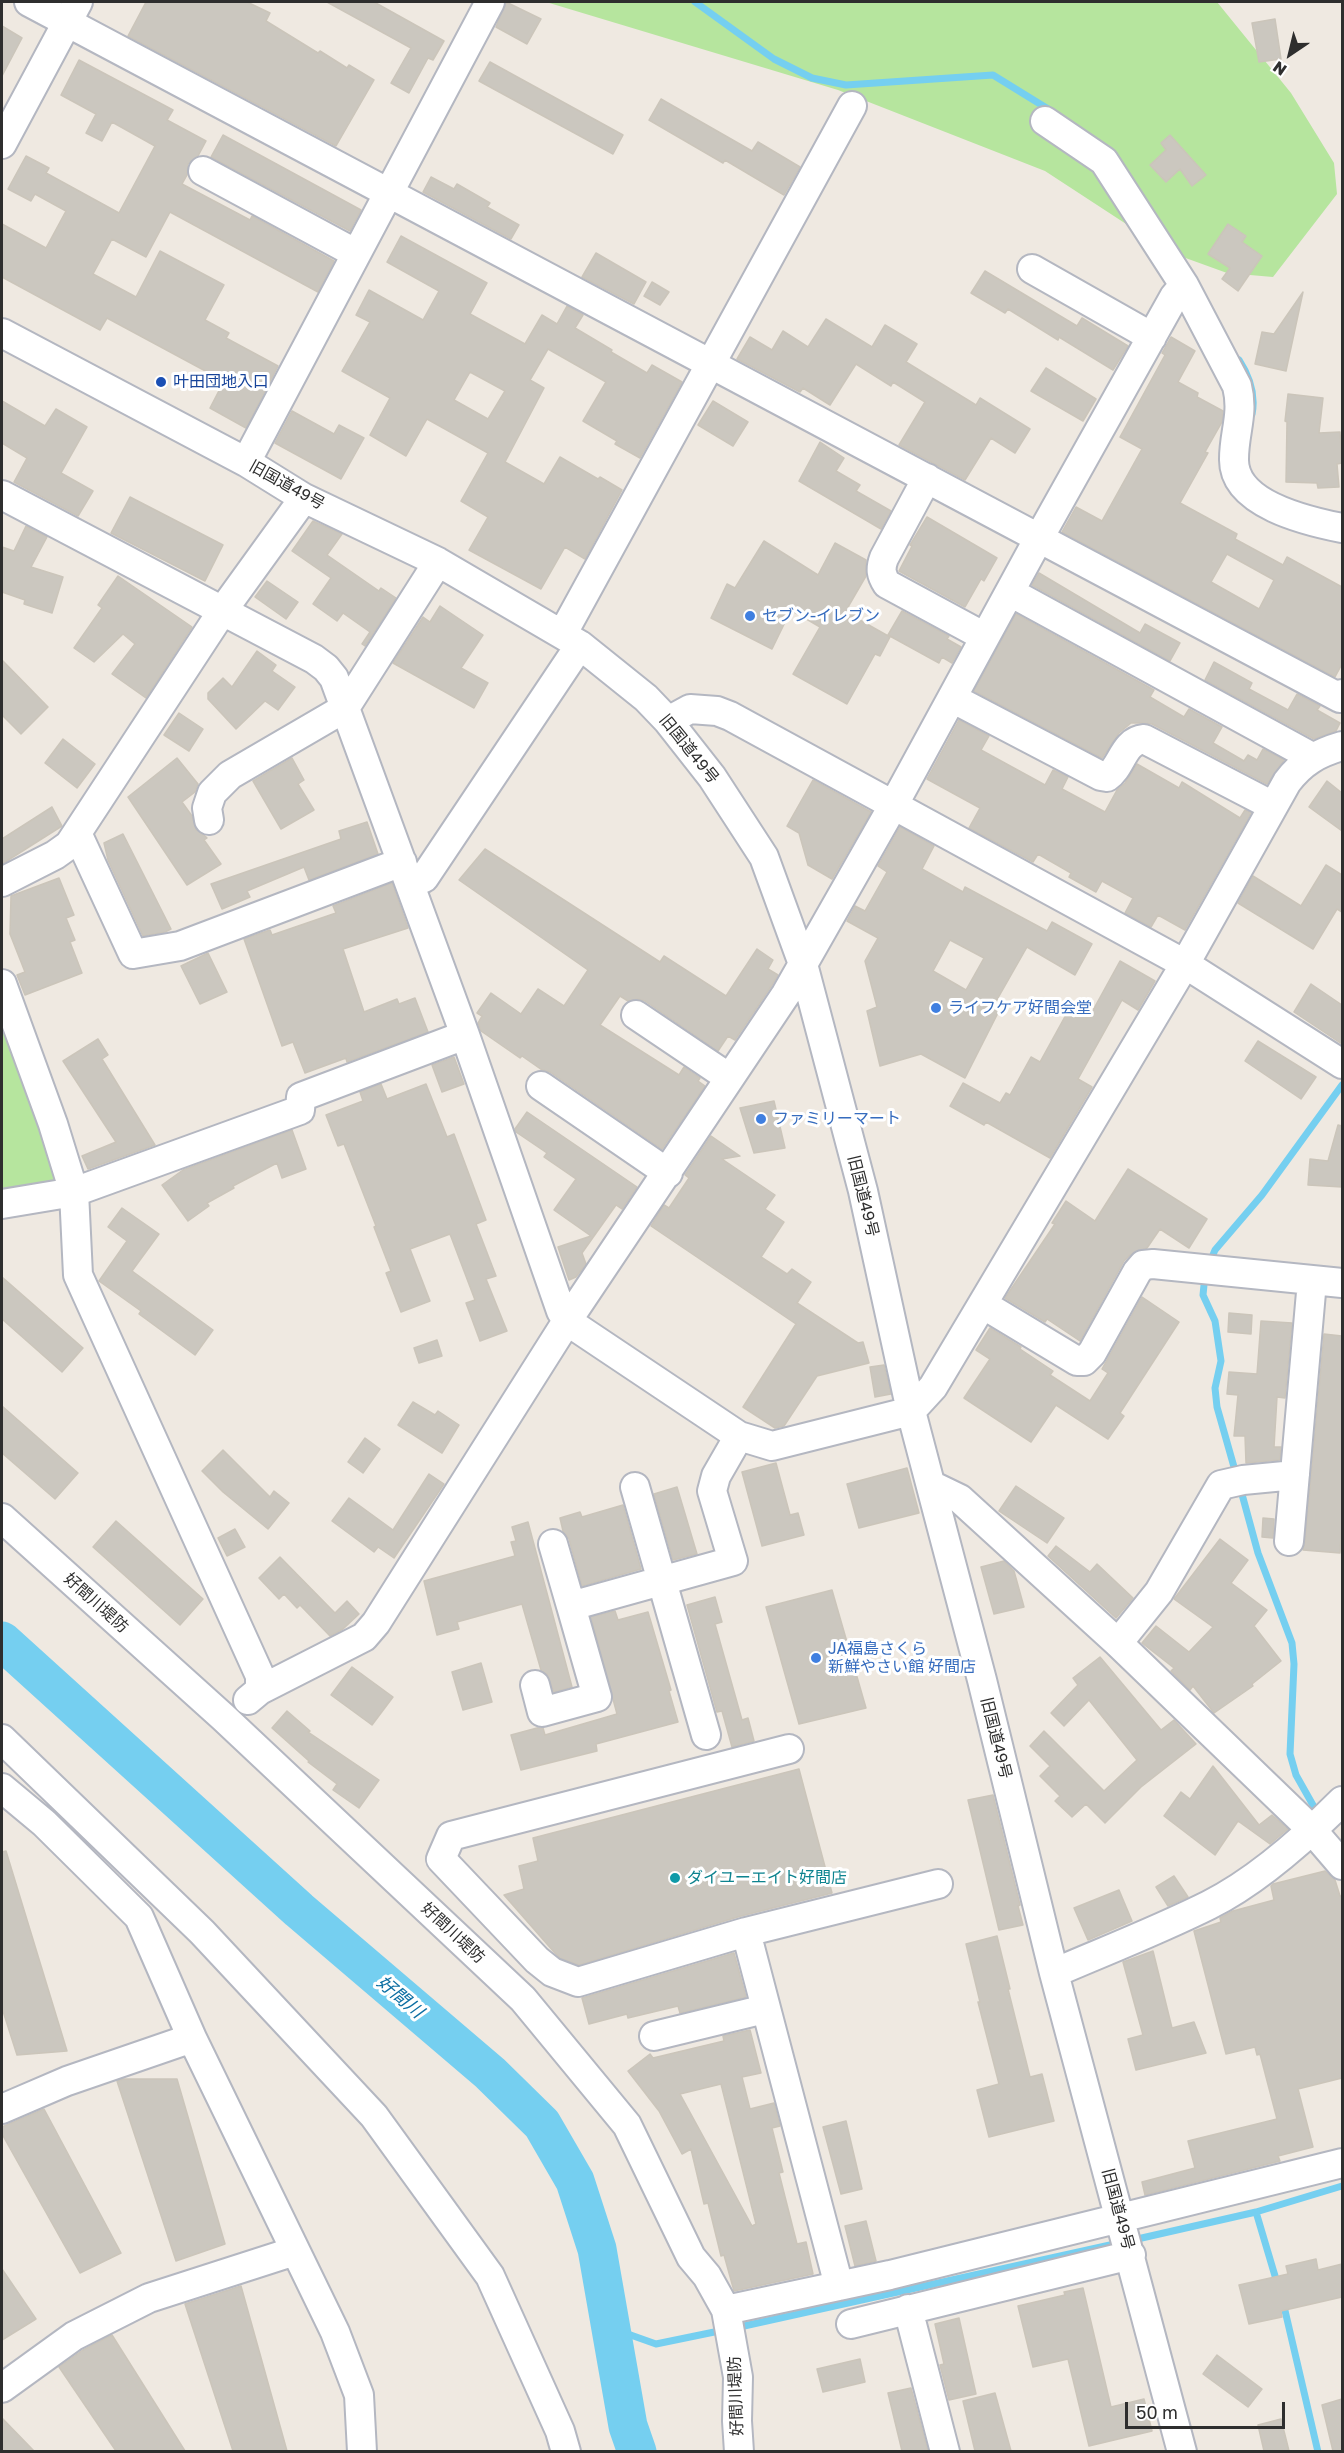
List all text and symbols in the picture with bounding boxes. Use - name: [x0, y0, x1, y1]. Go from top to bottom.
- north arrow: [1260, 24, 1320, 84]
- text: N: [1269, 57, 1290, 80]
- place label: 叶田団地入口: [173, 372, 269, 392]
- marker: 叶田団地入口: [154, 375, 168, 389]
- street label: 旧国道49号: [246, 456, 328, 514]
- place label: セブン-イレブン: [762, 606, 880, 626]
- marker: セブン-イレブン: [743, 609, 757, 623]
- street label: 旧国道49号: [655, 711, 723, 787]
- place label: ライフケア好間会堂: [948, 998, 1092, 1018]
- marker: ライフケア好間会堂: [929, 1001, 943, 1015]
- place label: ファミリーマート: [773, 1109, 901, 1129]
- marker: ファミリーマート: [754, 1112, 768, 1126]
- street label: 旧国道49号: [844, 1153, 882, 1239]
- street label: 好間川堤防: [60, 1569, 132, 1637]
- place label: JA福島さくら 新鮮やさい館 好間店: [828, 1639, 976, 1677]
- marker: JA福島さくら 新鮮やさい館 好間店: [809, 1651, 823, 1665]
- street label: 旧国道49号: [977, 1695, 1015, 1781]
- place label: ダイユーエイト好間店: [687, 1868, 847, 1888]
- marker: ダイユーエイト好間店: [668, 1871, 682, 1885]
- street label: 好間川堤防: [417, 1899, 489, 1967]
- water label: 好間川: [372, 1971, 428, 2023]
- street label: 旧国道49号: [1098, 2166, 1138, 2252]
- street label: 好間川堤防: [725, 2356, 747, 2436]
- scale bar: [1128, 2390, 1288, 2428]
- text: 50 m: [1136, 2401, 1178, 2423]

